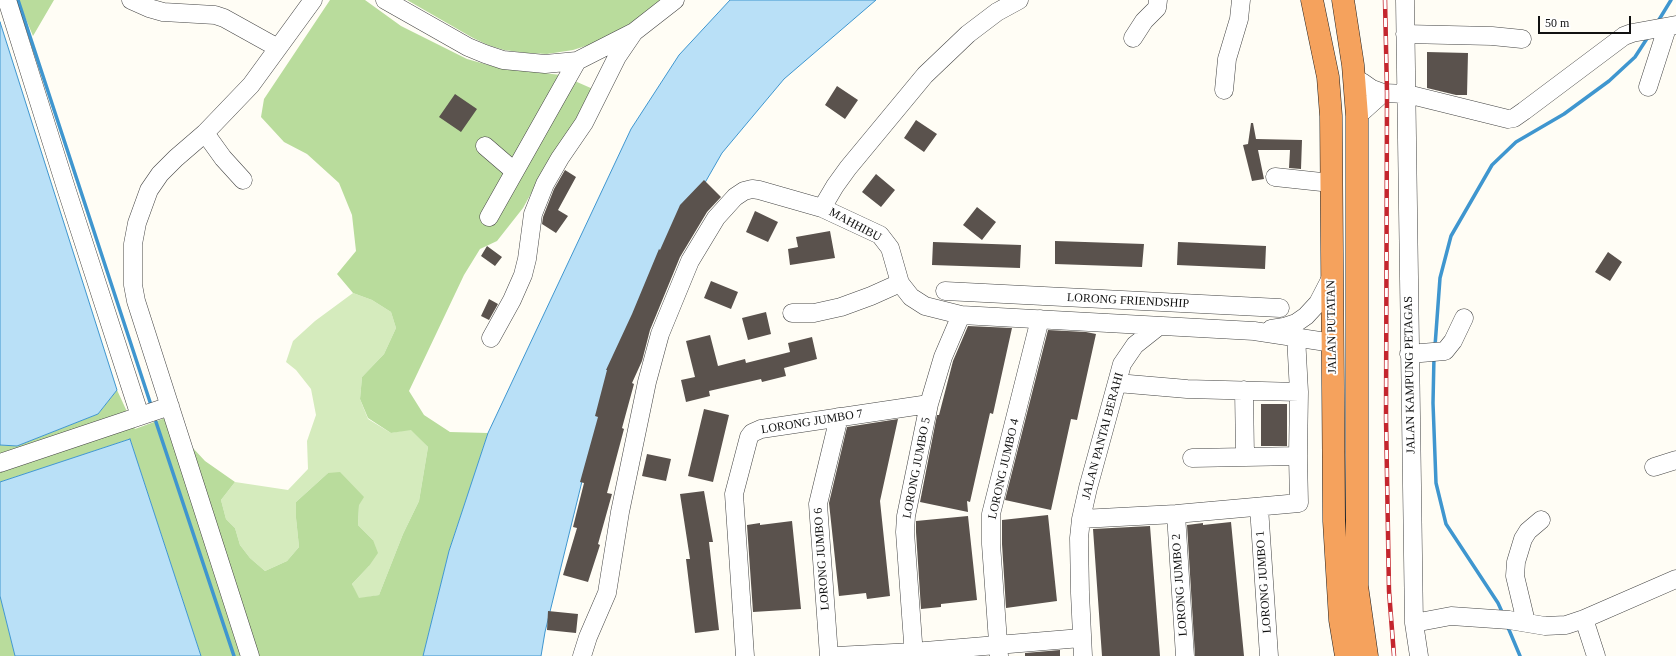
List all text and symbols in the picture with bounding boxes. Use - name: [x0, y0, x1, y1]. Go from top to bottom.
- scale bar: [1540, 8, 1633, 34]
- text: 50 m: [1545, 16, 1569, 30]
- street label: MAHHIBU: [826, 205, 884, 245]
- street label: JALAN PUTATAN: [1324, 280, 1340, 374]
- street label: LORONG FRIENDSHIP: [1067, 291, 1189, 311]
- street label: JALAN KAMPUNG PETAGAS: [1401, 296, 1419, 454]
- street label: JALAN PANTAI BERAHI: [1079, 371, 1127, 501]
- street label: LORONG JUMBO 7: [760, 407, 864, 437]
- street label: LORONG JUMBO 5: [900, 416, 934, 520]
- street label: LORONG JUMBO 4: [985, 417, 1023, 521]
- street label: LORONG JUMBO 6: [811, 507, 833, 611]
- street label: LORONG JUMBO 1: [1253, 530, 1275, 634]
- street label: LORONG JUMBO 2: [1169, 533, 1191, 637]

